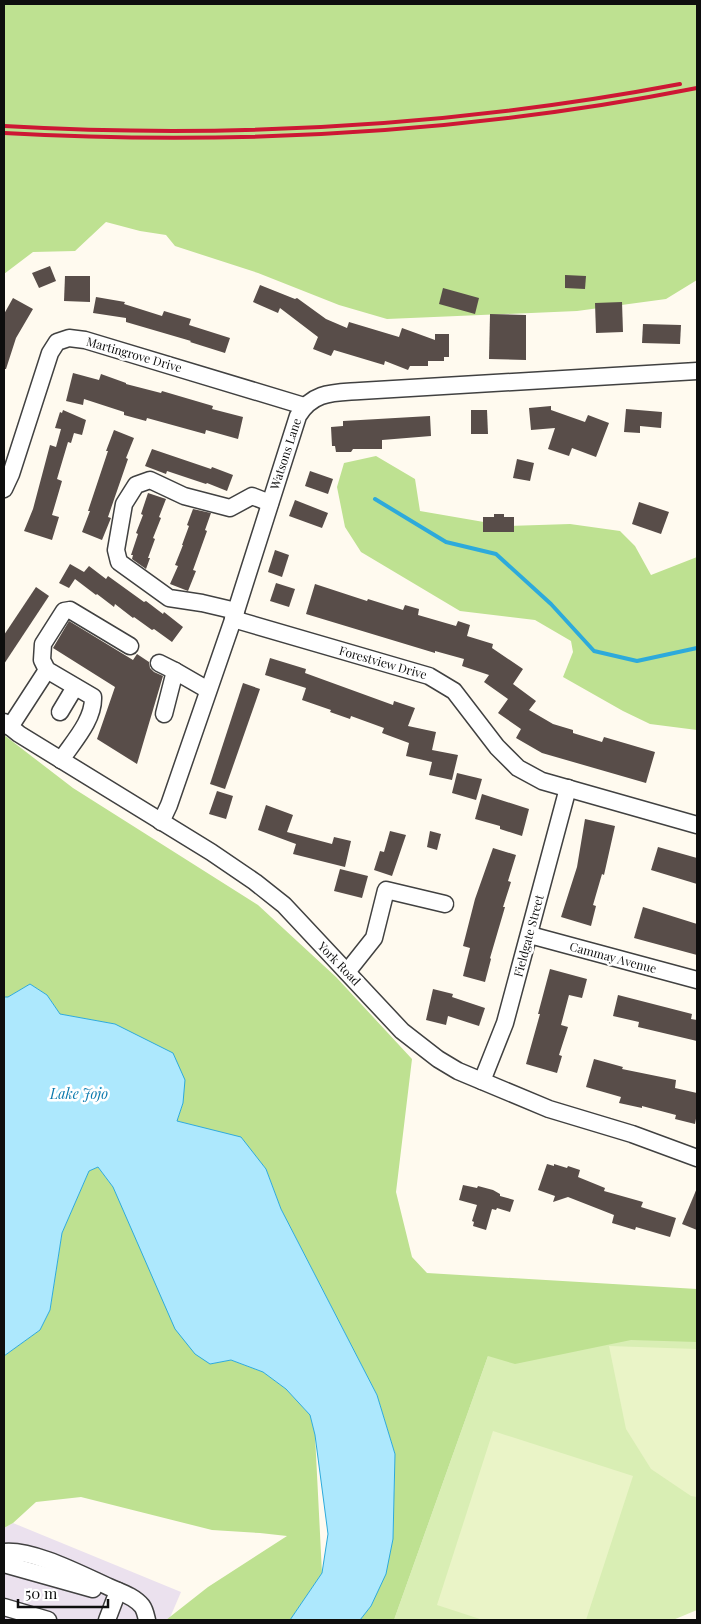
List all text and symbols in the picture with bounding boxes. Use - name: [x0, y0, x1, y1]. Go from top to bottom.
- street label: Martingrove Drive: [85, 333, 184, 375]
- street label: Watsons Lane: [266, 416, 304, 492]
- street label: Forestview Drive: [338, 642, 429, 682]
- street label: Fieldgate Street: [509, 892, 547, 979]
- street label: York Road: [314, 937, 364, 989]
- street label: Cammay Avenue: [568, 938, 658, 976]
- water label: Lake Jojo: [49, 1084, 108, 1103]
- scale bar: [18, 1576, 108, 1608]
- text: 50 m: [25, 1583, 58, 1603]

